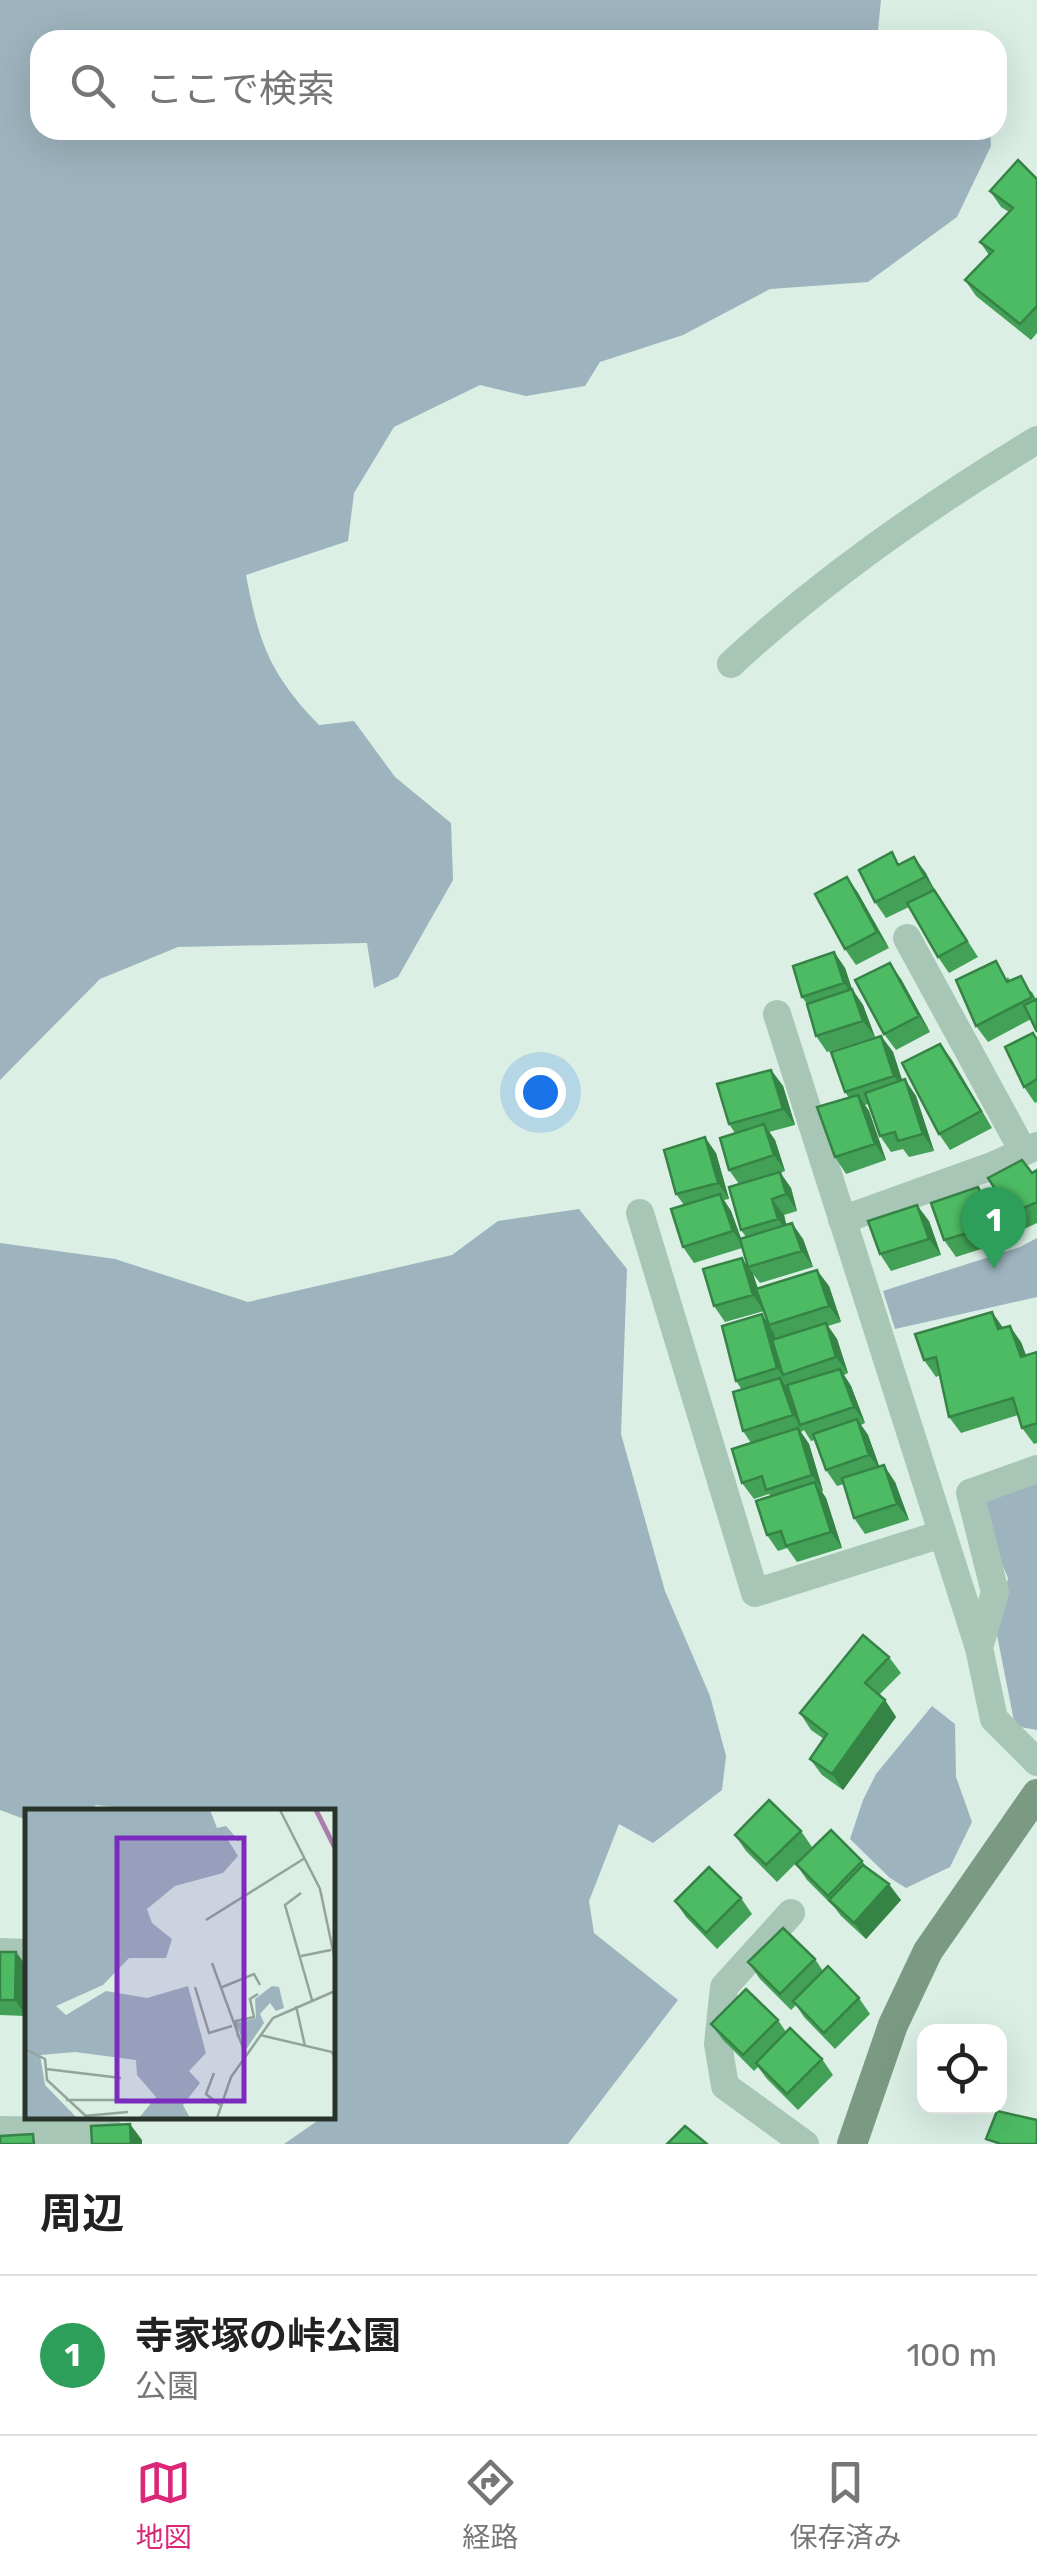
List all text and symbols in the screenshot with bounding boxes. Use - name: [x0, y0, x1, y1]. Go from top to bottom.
- search box: [30, 30, 1007, 140]
- icon: search: [65, 58, 120, 113]
- text: ここで検索: [145, 66, 335, 112]
- your location: [515, 1067, 566, 1118]
- pin: 1: [962, 1186, 1026, 1269]
- inset map: [25, 1809, 335, 2119]
- map controls: [917, 2024, 1007, 2114]
- button: locate: [917, 2024, 1007, 2114]
- text: 周辺: [40, 2189, 124, 2239]
- text: 寺家塚の峠公園: [135, 2313, 401, 2359]
- text: 1: [65, 2336, 80, 2374]
- text: 100 m: [906, 2336, 997, 2374]
- text: 公園: [135, 2367, 199, 2405]
- tab: 地図: [135, 2455, 192, 2555]
- tab: 経路: [462, 2455, 519, 2555]
- tab: 保存済み: [789, 2455, 902, 2555]

